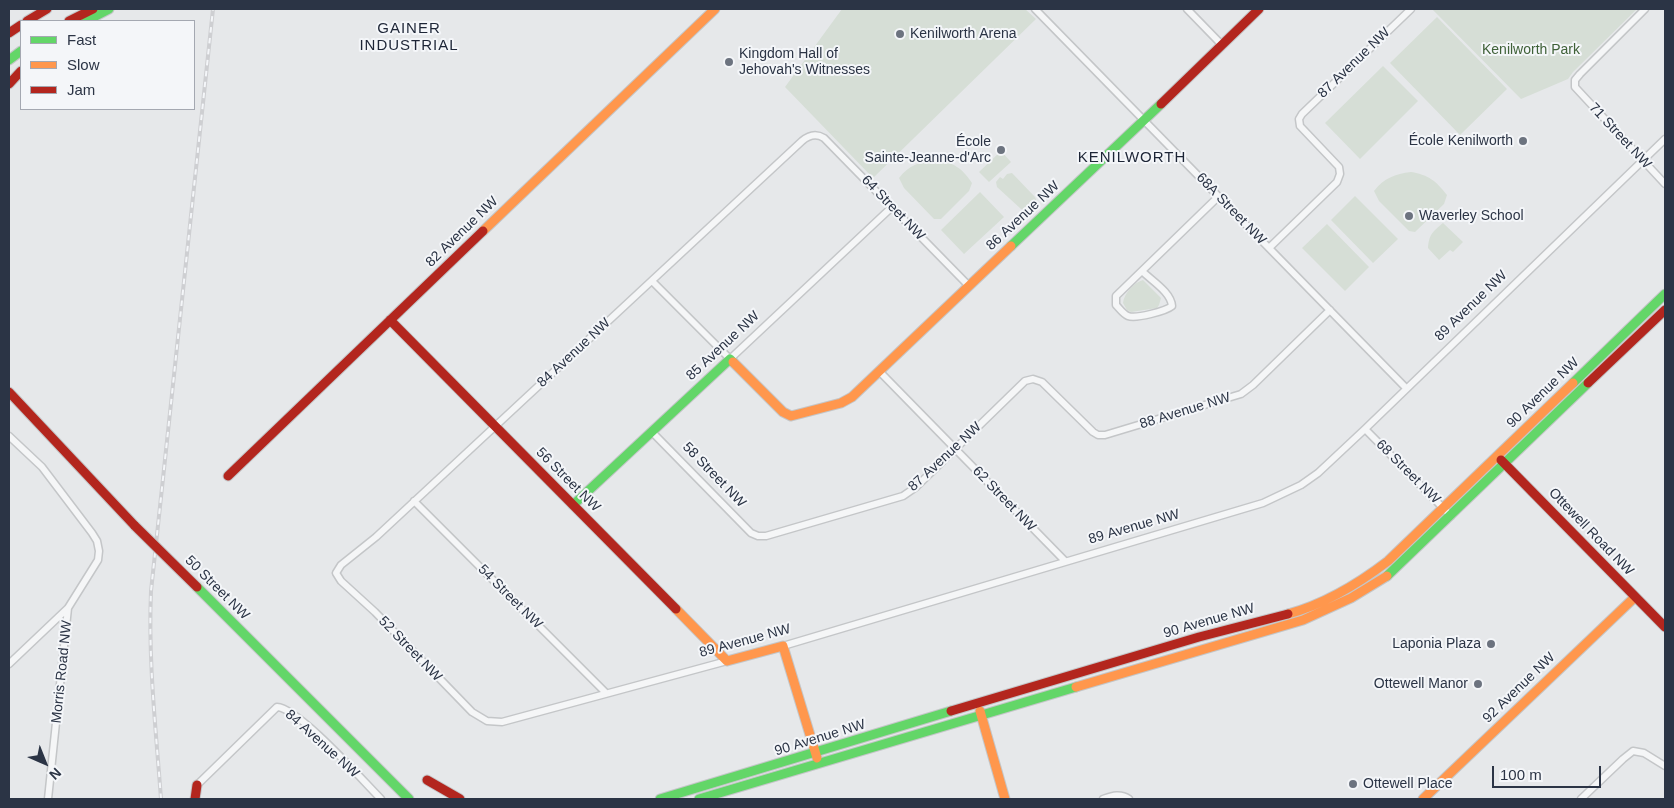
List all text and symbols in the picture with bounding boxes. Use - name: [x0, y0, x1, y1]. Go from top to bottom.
- legend: [20, 20, 195, 110]
- district label: GAINER INDUSTRIAL: [358, 20, 460, 55]
- street label: 87 Avenue NW: [1314, 24, 1394, 102]
- place label: Kenilworth Arena: [910, 26, 1017, 42]
- marker: Kenilworth Arena: [894, 28, 906, 40]
- text: Fast: [67, 31, 96, 48]
- park label: Kenilworth Park: [1482, 42, 1580, 58]
- place label: Kingdom Hall of Jehovah's Witnesses: [739, 46, 870, 78]
- text: Slow: [67, 56, 100, 73]
- marker: Kingdom Hall of Jehovah's Witnesses: [723, 56, 735, 68]
- text: Jam: [67, 81, 95, 98]
- street label: 71 Street NW: [1585, 100, 1655, 172]
- place label: École Kenilworth: [1409, 133, 1513, 149]
- place label: École Sainte-Jeanne-d'Arc: [865, 134, 991, 166]
- marker: École Kenilworth: [1517, 135, 1529, 147]
- marker: École Sainte-Jeanne-d'Arc: [995, 144, 1007, 156]
- district label: KENILWORTH: [1076, 149, 1188, 167]
- street label: 68A Street NW: [1193, 170, 1269, 248]
- street label: 64 Street NW: [858, 172, 928, 244]
- street label: 86 Avenue NW: [983, 178, 1063, 254]
- street label: 82 Avenue NW: [422, 193, 502, 271]
- place label: Waverley School: [1419, 208, 1524, 224]
- marker: Waverley School: [1403, 210, 1415, 222]
- street label: 89 Avenue NW: [1431, 267, 1511, 345]
- street label: 85 Avenue NW: [683, 308, 763, 384]
- street label: 84 Avenue NW: [534, 315, 614, 391]
- street label: 90 Avenue NW: [1503, 354, 1583, 432]
- street label: 88 Avenue NW: [1138, 389, 1232, 433]
- street label: 87 Avenue NW: [905, 419, 985, 495]
- street label: 68 Street NW: [1372, 436, 1444, 508]
- street label: 58 Street NW: [679, 439, 749, 511]
- street label: 56 Street NW: [532, 444, 604, 516]
- street label: 62 Street NW: [969, 463, 1039, 535]
- street label: Ottewell Road NW: [1545, 485, 1637, 579]
- street label: 89 Avenue NW: [1087, 506, 1181, 548]
- street label: 50 Street NW: [181, 552, 253, 624]
- street label: 54 Street NW: [474, 561, 546, 633]
- street label: 90 Avenue NW: [1162, 600, 1256, 642]
- street label: 52 Street NW: [375, 613, 445, 685]
- street label: Morris Road NW: [48, 620, 76, 724]
- street label: 89 Avenue NW: [697, 621, 793, 661]
- place label: Laponia Plaza: [1392, 636, 1481, 652]
- marker: Laponia Plaza: [1485, 638, 1497, 650]
- street label: 92 Avenue NW: [1479, 649, 1559, 727]
- place label: Ottewell Manor: [1374, 676, 1468, 692]
- marker: Ottewell Manor: [1472, 678, 1484, 690]
- street label: 84 Avenue NW: [281, 706, 363, 782]
- street label: 90 Avenue NW: [773, 716, 867, 760]
- north arrow: [20, 738, 70, 788]
- scale bar: [1494, 756, 1603, 788]
- text: N: [46, 765, 65, 783]
- text: 100 m: [1500, 766, 1542, 783]
- place label: Ottewell Place: [1363, 776, 1452, 792]
- marker: Ottewell Place: [1347, 778, 1359, 790]

